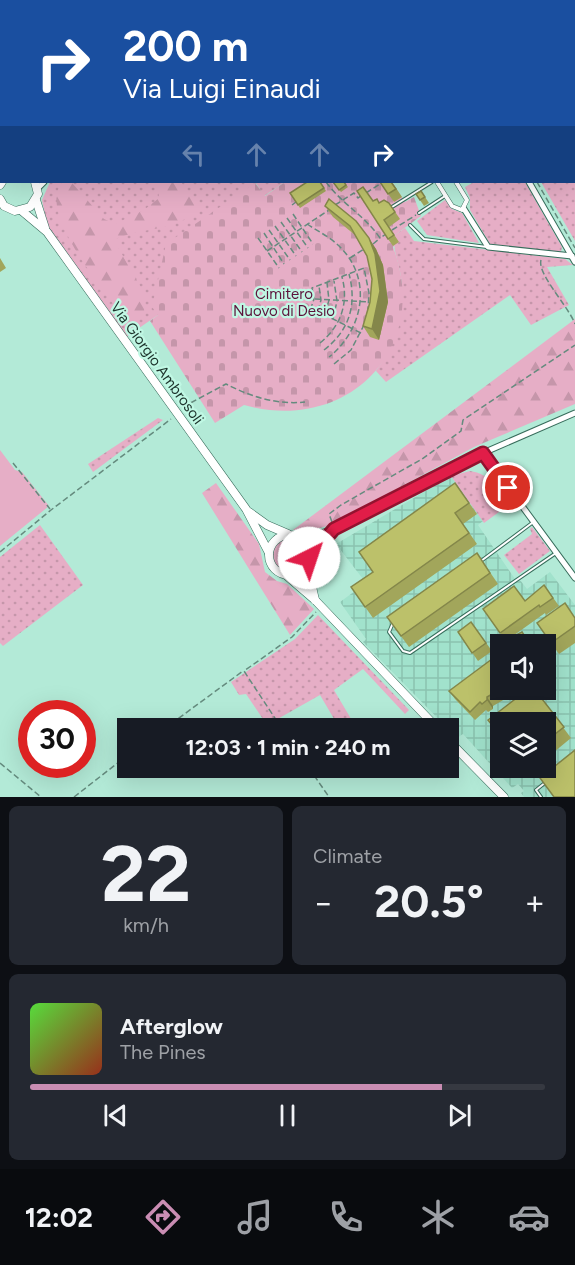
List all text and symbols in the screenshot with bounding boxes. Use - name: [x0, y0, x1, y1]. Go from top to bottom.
- text: 200 m: [123, 21, 248, 72]
- icon: right: [24, 24, 102, 102]
- text: Via Luigi Einaudi: [123, 72, 321, 105]
- icon: left: [177, 138, 210, 171]
- icon: ahead: [240, 138, 273, 171]
- icon: ahead: [303, 138, 336, 171]
- icon: right: [366, 138, 399, 171]
- park label: Cimitero Nuovo di Desio: [233, 285, 335, 320]
- street label: Via Giorgio Ambrosoli: [107, 298, 207, 428]
- pin: [482, 462, 533, 513]
- icon: arrive: [491, 471, 524, 504]
- position arrow: [277, 526, 341, 590]
- map controls: [490, 634, 556, 778]
- button: sound: [490, 634, 556, 700]
- speed limit sign: 30: [18, 700, 96, 778]
- button: layers: [490, 712, 556, 778]
- text: 12:03 · 1 min · 240 m: [186, 734, 390, 761]
- text: 22: [101, 827, 191, 921]
- text: Climate: [313, 844, 382, 868]
- text: 20.5°: [374, 874, 484, 928]
- text: −: [313, 883, 334, 922]
- text: +: [524, 883, 545, 922]
- text: km/h: [123, 913, 169, 937]
- text: Afterglow: [120, 1013, 223, 1040]
- text: The Pines: [120, 1040, 206, 1064]
- icon: previous: [99, 1099, 132, 1132]
- icon: pause: [271, 1099, 304, 1132]
- icon: next: [443, 1099, 476, 1132]
- icon: directions: [142, 1196, 184, 1238]
- icon: music: [234, 1196, 276, 1238]
- icon: phone: [325, 1196, 367, 1238]
- icon: climate: [417, 1196, 459, 1238]
- icon: car: [508, 1196, 550, 1238]
- text: 12:02: [25, 1201, 93, 1234]

